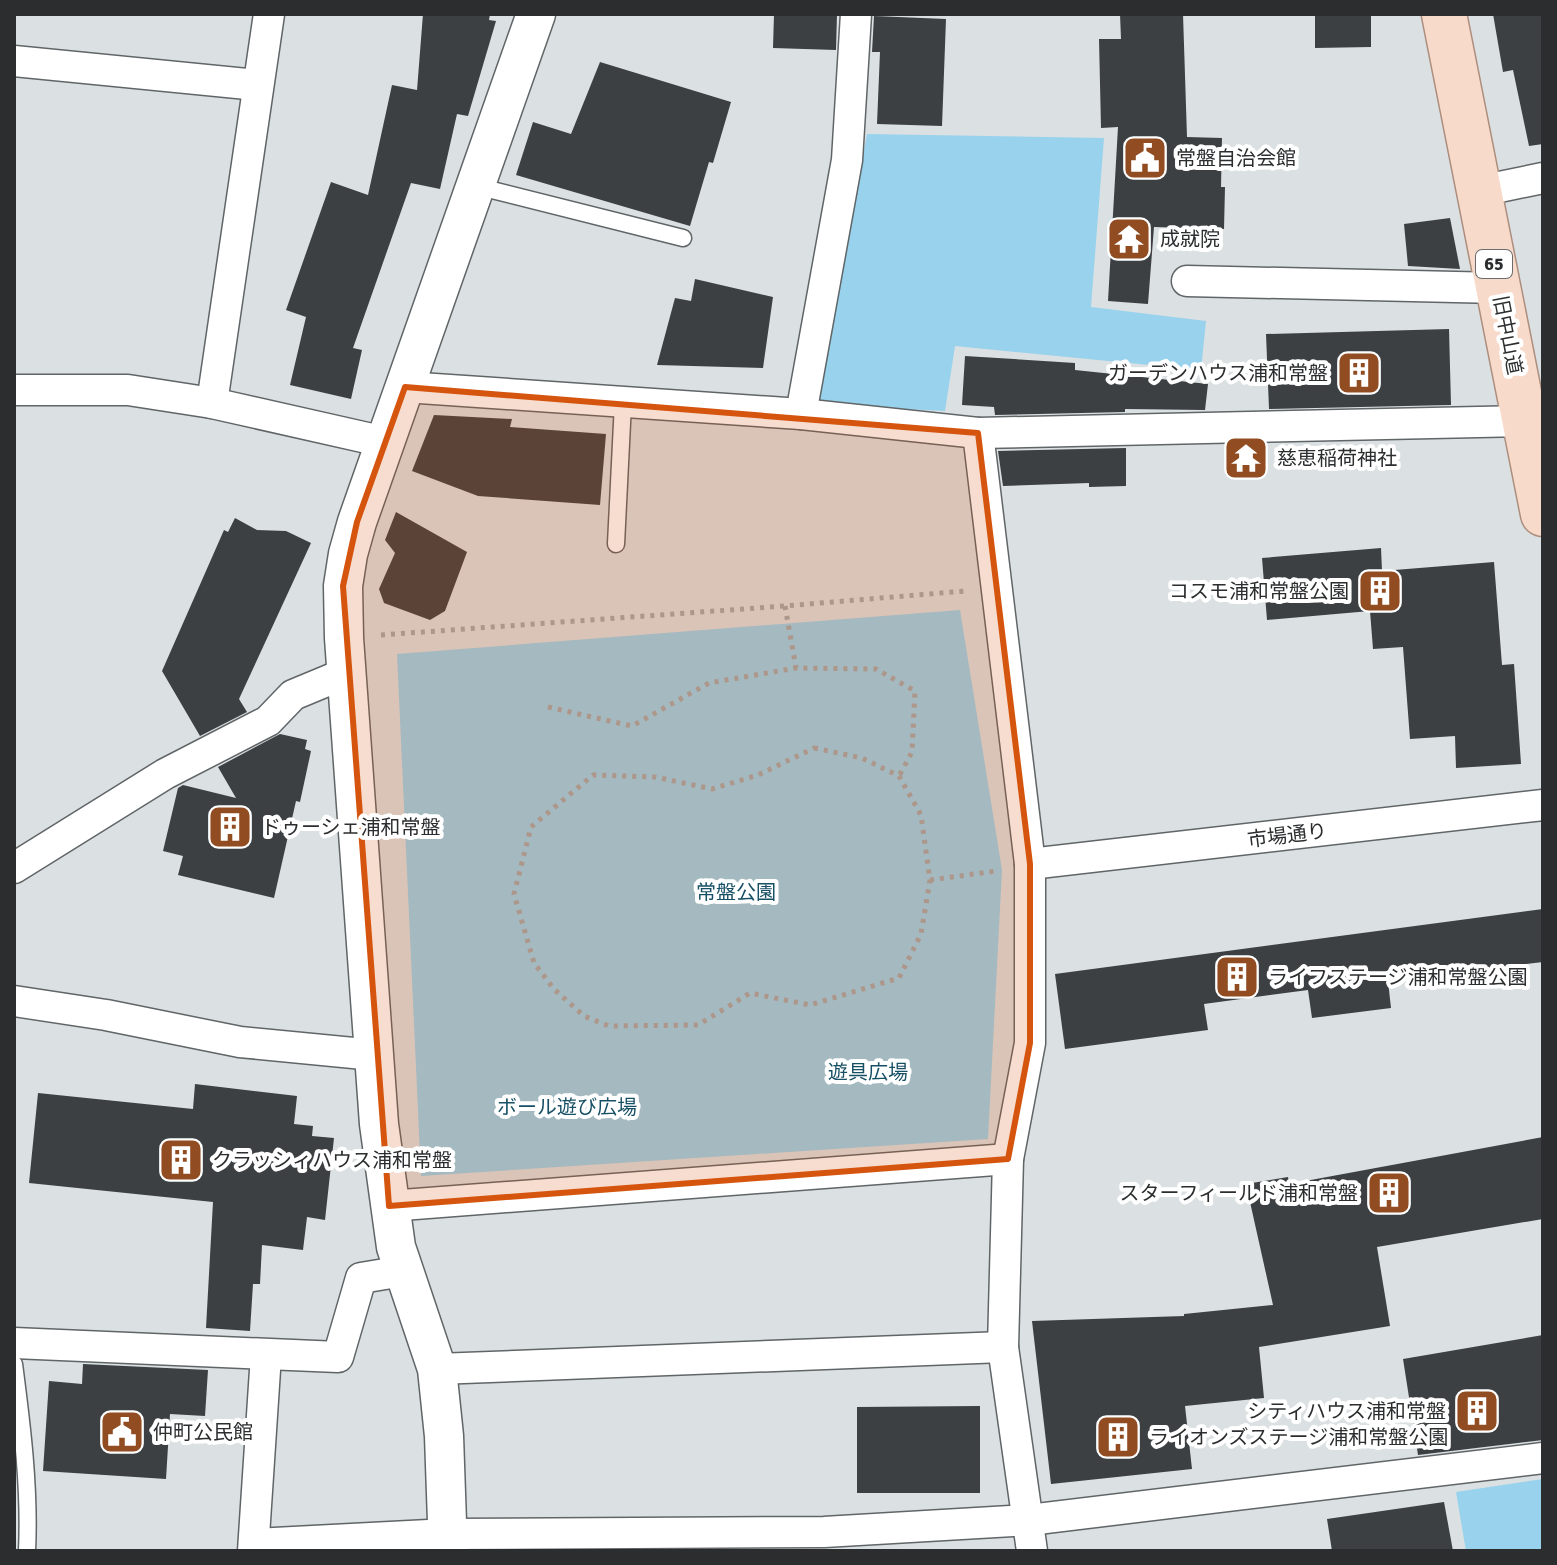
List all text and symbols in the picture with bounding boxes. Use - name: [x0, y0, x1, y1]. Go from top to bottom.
- public building icon: 常盤自治会館: [1121, 134, 1169, 182]
- place label: 常盤自治会館: [1176, 146, 1296, 171]
- temple icon: 成就院: [1105, 215, 1153, 263]
- place label: 成就院: [1160, 227, 1220, 252]
- road number: 65: [1476, 250, 1512, 278]
- street label: 旧中山道: [1488, 293, 1527, 377]
- building icon: ガーデンハウス浦和常盤: [1335, 349, 1383, 397]
- place label: ガーデンハウス浦和常盤: [1108, 361, 1328, 386]
- temple icon: 慈恵稲荷神社: [1222, 434, 1270, 482]
- place label: 慈恵稲荷神社: [1277, 446, 1397, 471]
- building icon: コスモ浦和常盤公園: [1356, 567, 1404, 615]
- place label: コスモ浦和常盤公園: [1169, 579, 1349, 604]
- building icon: ドゥーシェ浦和常盤: [206, 803, 254, 851]
- place label: ドゥーシェ浦和常盤: [261, 815, 441, 840]
- street label: 市場通り: [1246, 818, 1328, 853]
- park label: 常盤公園: [696, 880, 776, 905]
- building icon: ライフステージ浦和常盤公園: [1213, 953, 1261, 1001]
- place label: ライフステージ浦和常盤公園: [1268, 965, 1528, 990]
- park label: 遊具広場: [828, 1060, 908, 1085]
- park label: ボール遊び広場: [497, 1095, 637, 1120]
- building icon: クラッシィハウス浦和常盤: [157, 1136, 205, 1184]
- place label: クラッシィハウス浦和常盤: [212, 1148, 452, 1173]
- building icon: スターフィールド浦和常盤: [1365, 1169, 1413, 1217]
- place label: スターフィールド浦和常盤: [1120, 1181, 1358, 1206]
- building icon: シティハウス浦和常盤: [1453, 1387, 1501, 1435]
- place label: シティハウス浦和常盤: [1247, 1399, 1446, 1424]
- public building icon: 仲町公民館: [98, 1408, 146, 1456]
- building icon: ライオンズステージ浦和常盤公園: [1094, 1413, 1142, 1461]
- place label: 仲町公民館: [153, 1420, 253, 1445]
- place label: ライオンズステージ浦和常盤公園: [1149, 1425, 1448, 1450]

